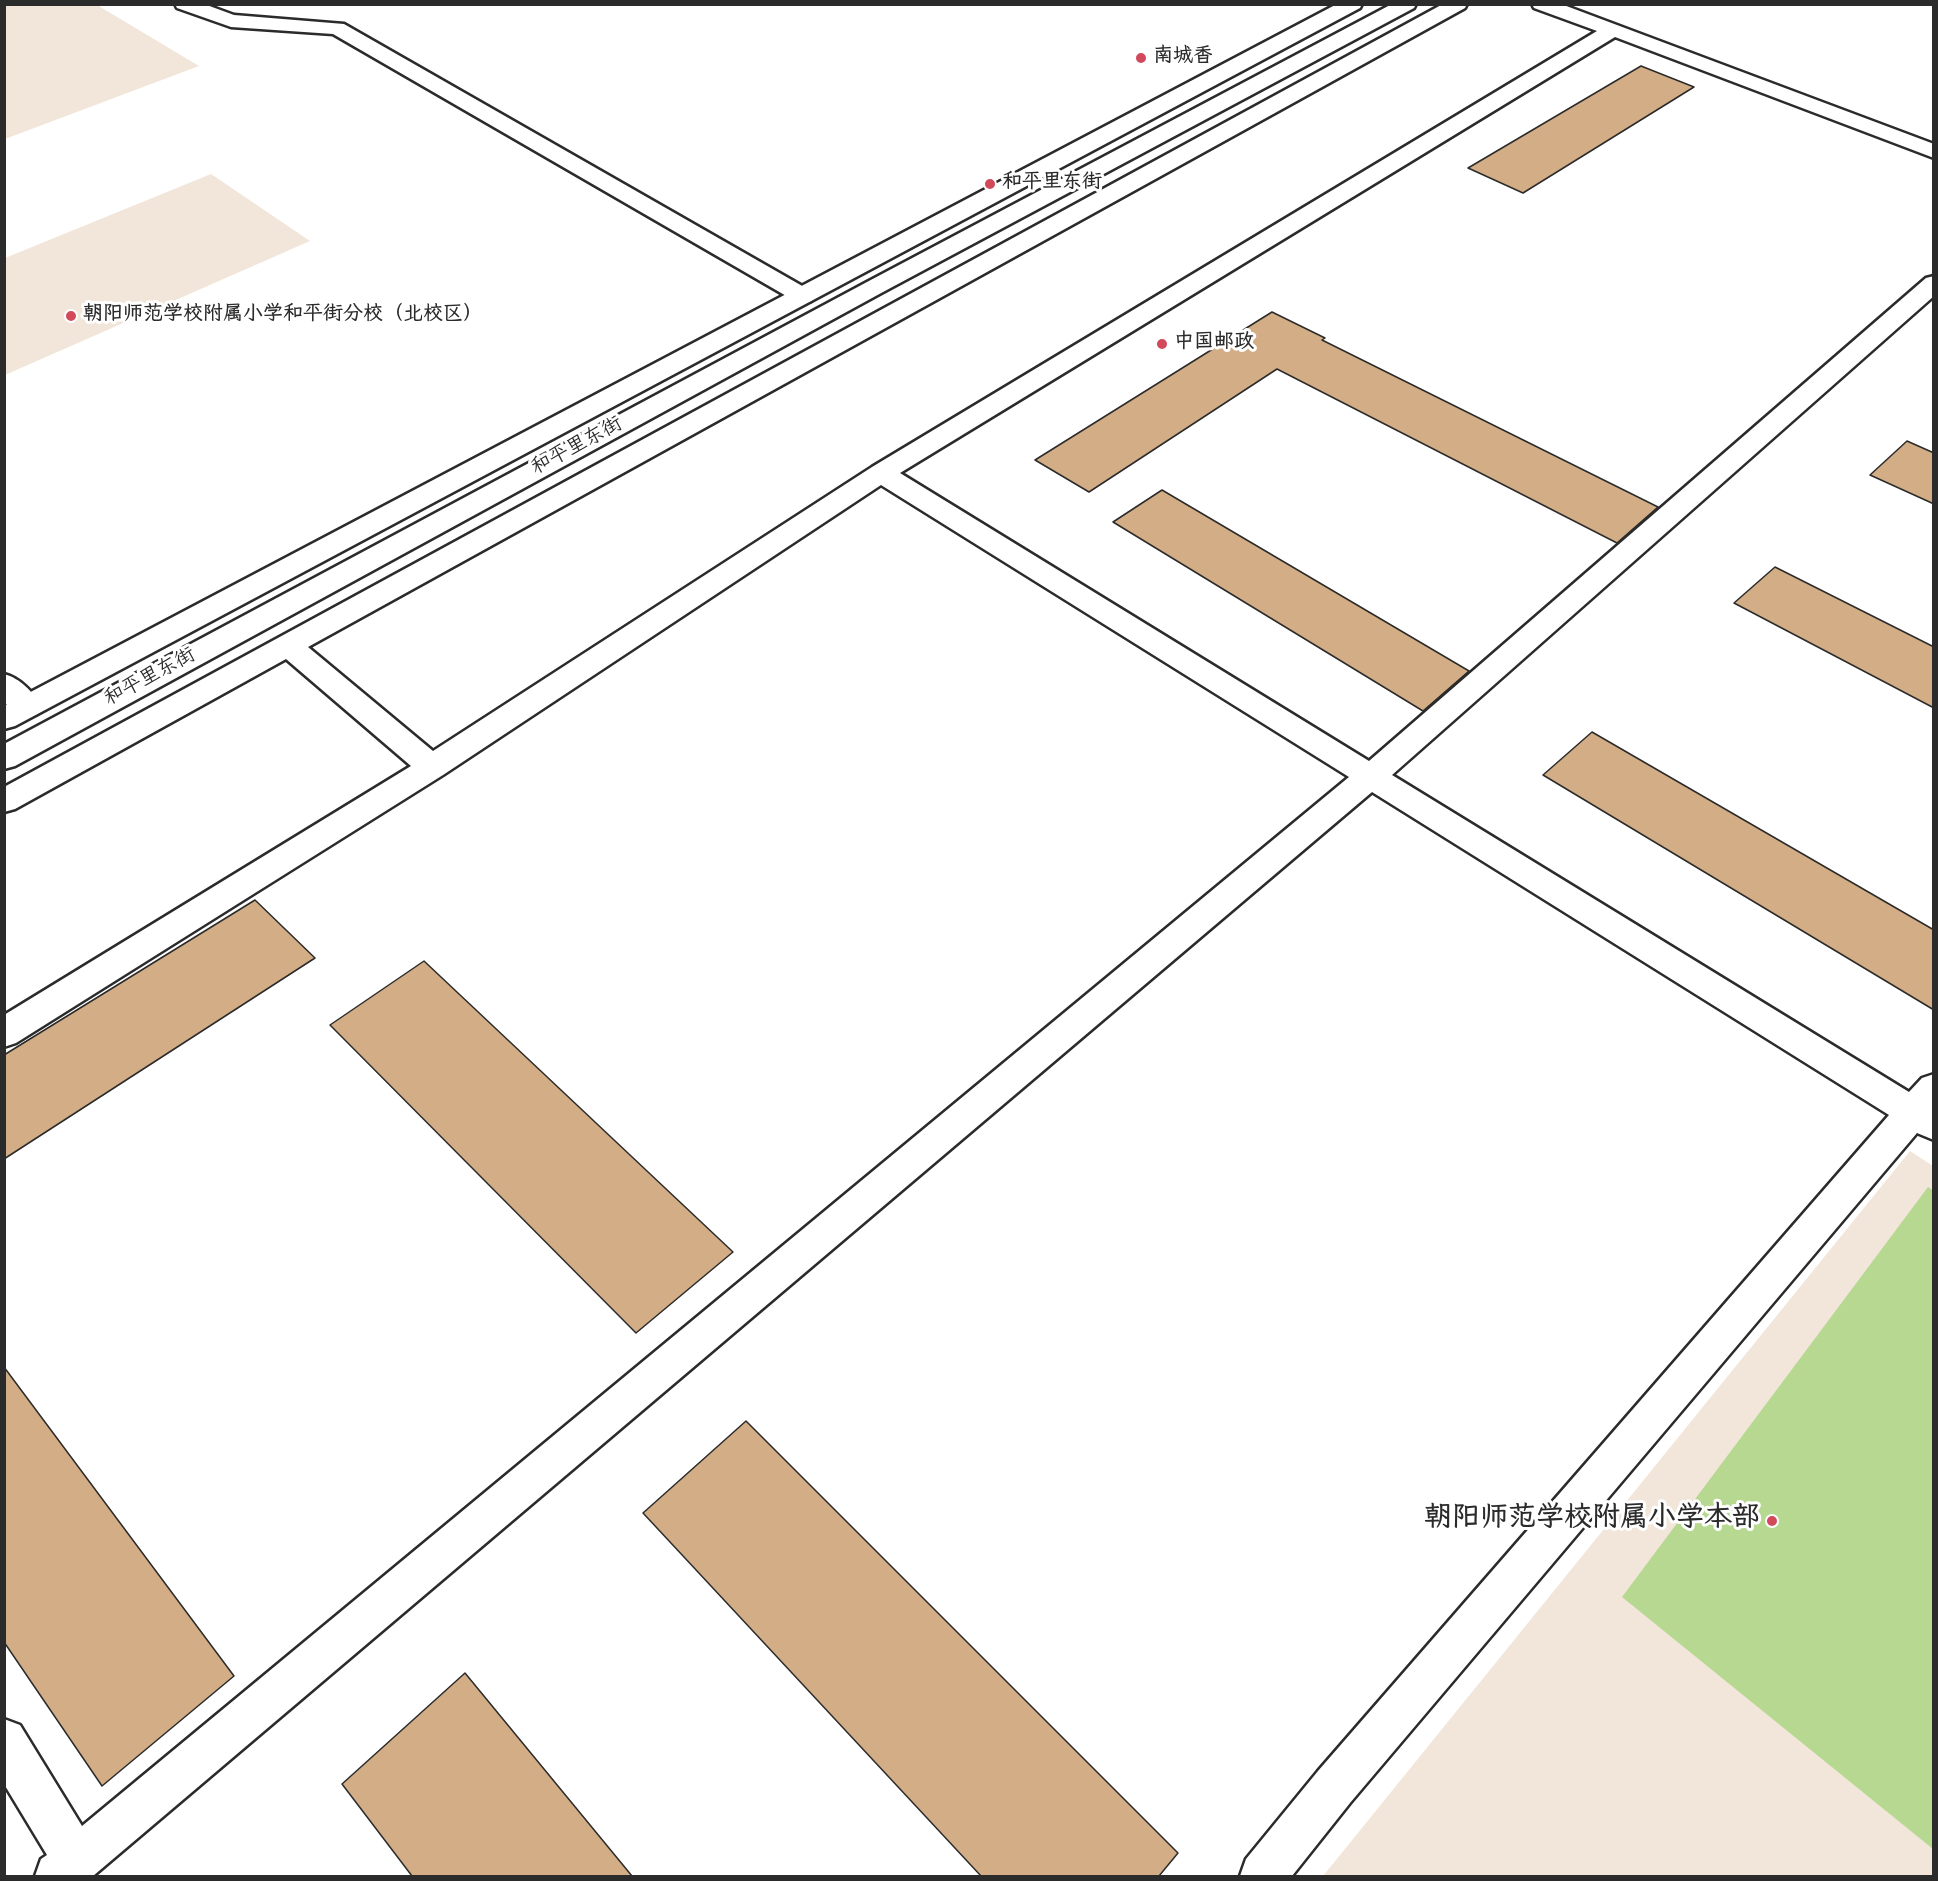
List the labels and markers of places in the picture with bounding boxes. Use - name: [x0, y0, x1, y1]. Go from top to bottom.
- place label: 南城香: [1153, 46, 1213, 70]
- marker: 南城香: [1134, 51, 1148, 65]
- place label: 和平里东街: [1002, 172, 1102, 196]
- marker: 和平里东街: [983, 177, 997, 191]
- place label: 朝阳师范学校附属小学和平街分校（北校区）: [83, 304, 483, 328]
- marker: 朝阳师范学校附属小学和平街分校（北校区）: [64, 309, 78, 323]
- place label: 中国邮政: [1174, 332, 1254, 356]
- marker: 中国邮政: [1155, 337, 1169, 351]
- place label: 朝阳师范学校附属小学本部: [1424, 1504, 1760, 1538]
- marker: 朝阳师范学校附属小学本部: [1765, 1514, 1779, 1528]

